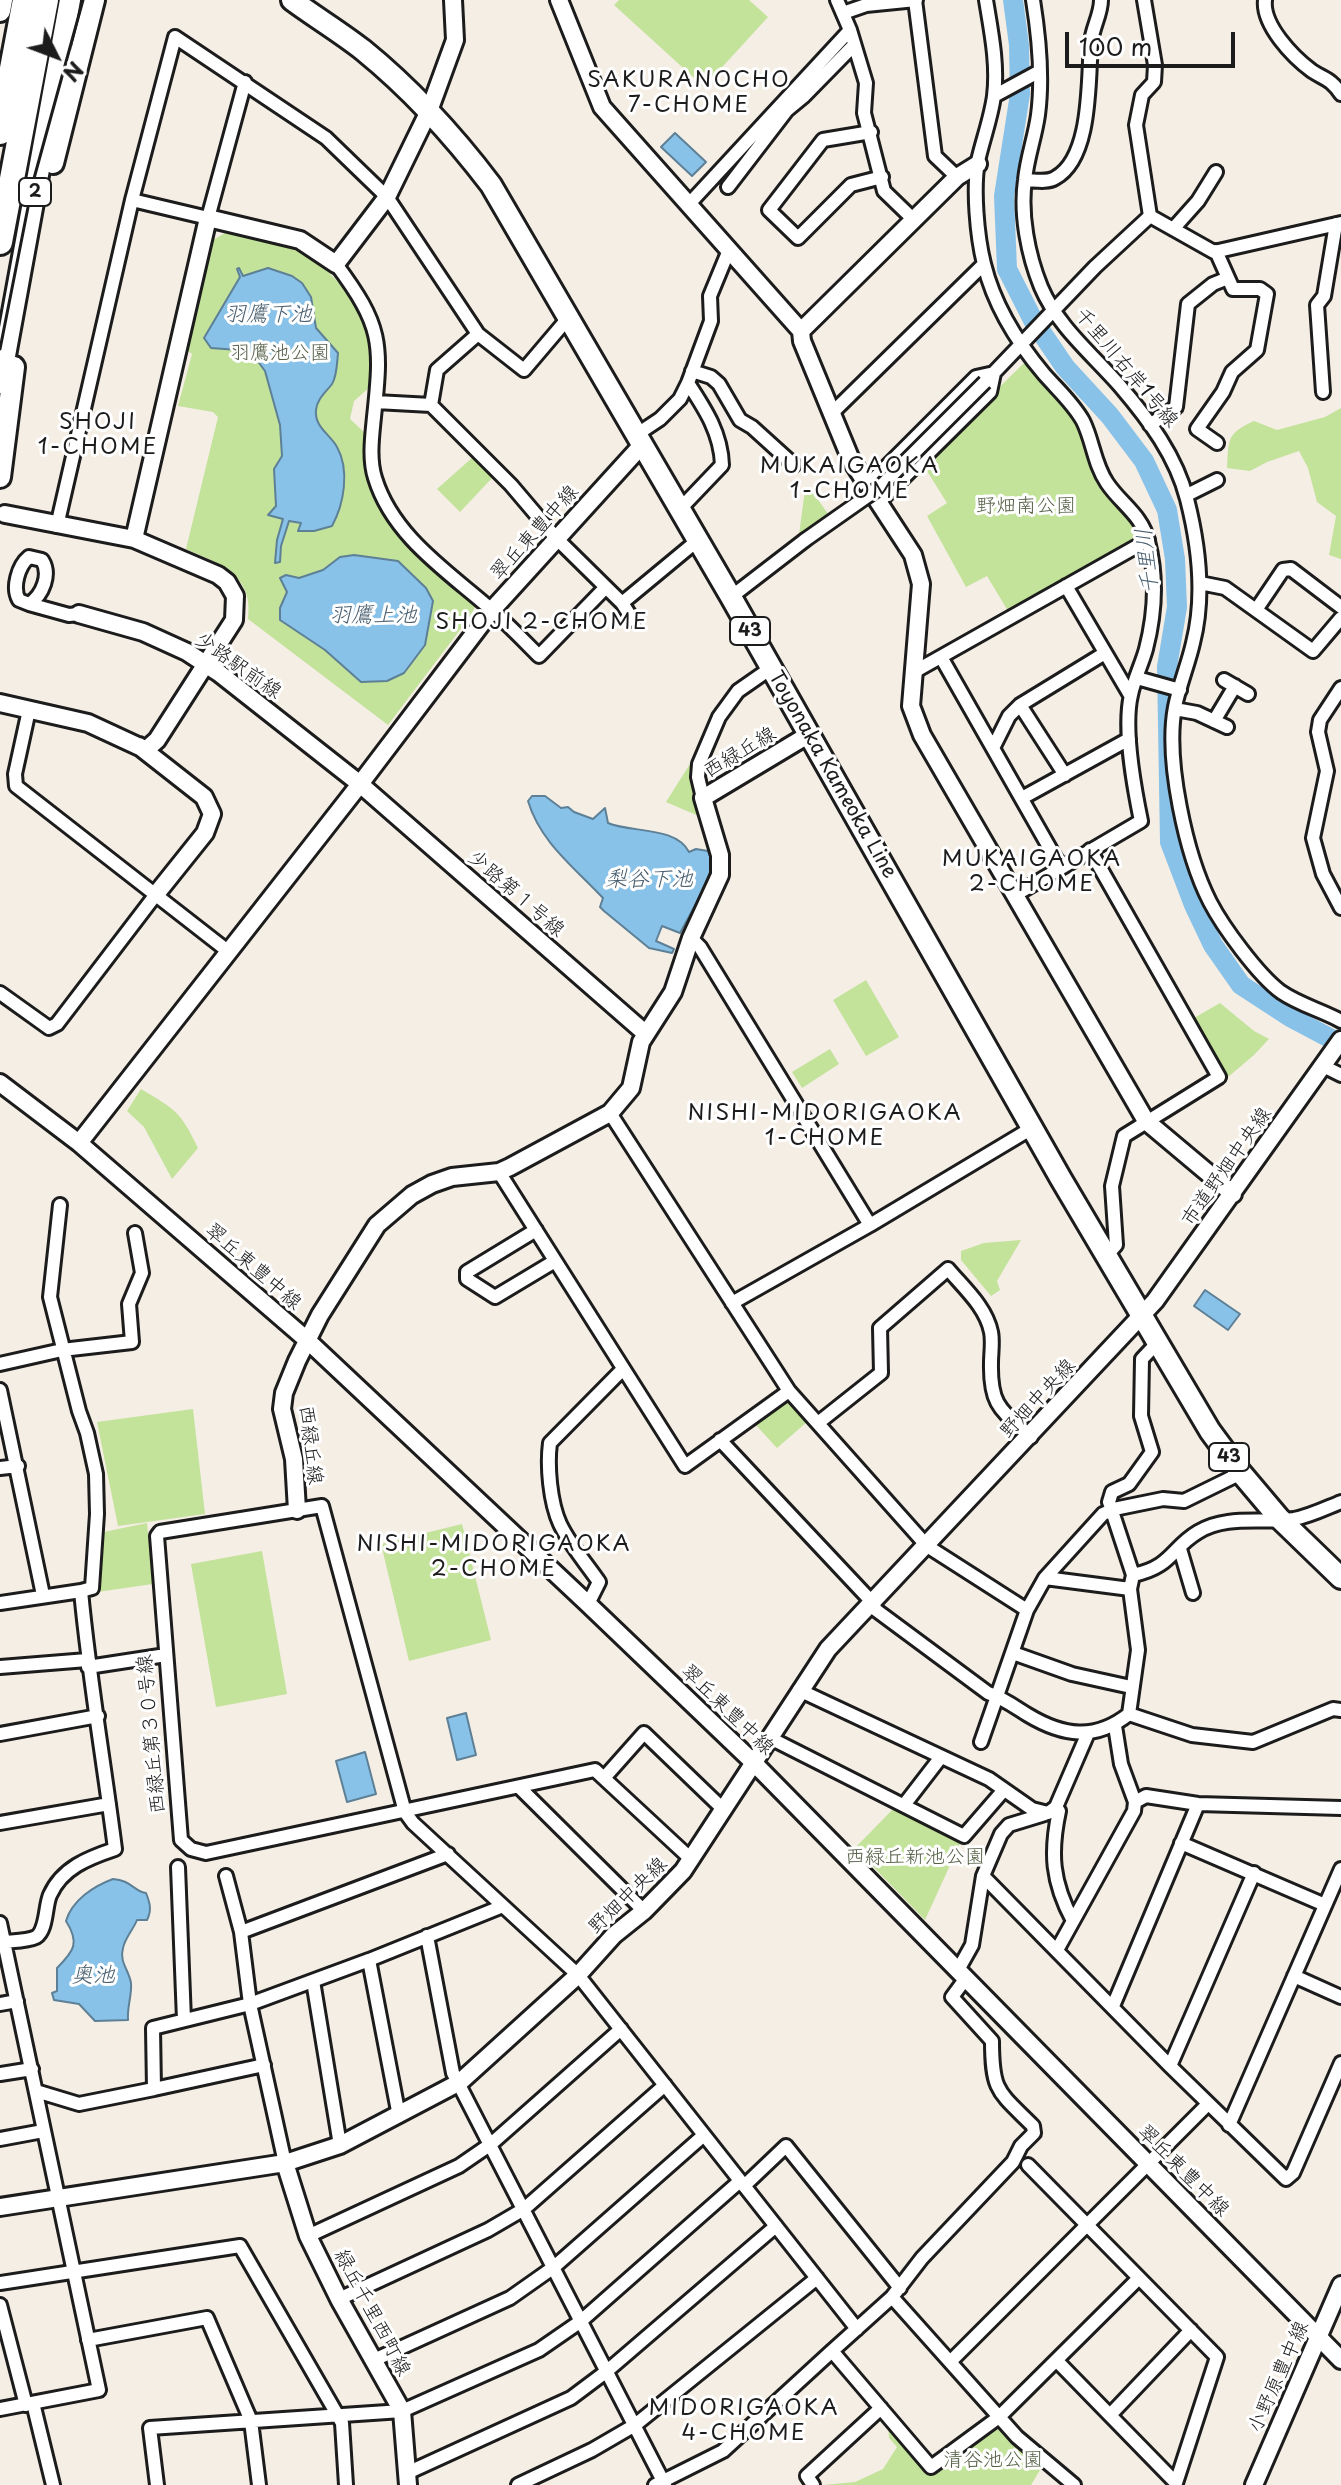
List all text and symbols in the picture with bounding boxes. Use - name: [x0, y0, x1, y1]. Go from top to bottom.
- north arrow: [16, 16, 96, 96]
- scale bar: [1069, 16, 1239, 66]
- text: 100 m: [1079, 28, 1152, 64]
- text: N: [56, 55, 92, 90]
- district label: SAKURANOCHO 7-CHOME: [588, 68, 790, 120]
- road number: 2: [19, 178, 51, 206]
- water label: 羽鷹下池: [224, 302, 312, 328]
- street label: 千里川右岸1号線: [1069, 303, 1183, 433]
- park label: 羽鷹池公園: [230, 341, 330, 365]
- district label: SHOJI 1-CHOME: [38, 410, 158, 462]
- district label: MUKAIGAOKA 1-CHOME: [760, 454, 940, 506]
- street label: 翠丘東豊中線: [486, 480, 584, 586]
- park label: 野畑南公園: [976, 494, 1076, 518]
- water label: 千里川: [1131, 527, 1165, 595]
- water label: 羽鷹上池: [329, 603, 417, 629]
- district label: SHOJI 2-CHOME: [436, 610, 648, 636]
- road number: 43: [730, 617, 770, 645]
- street label: 少路駅前線: [190, 627, 286, 705]
- street label: Toyonaka Kameoka Line: [763, 667, 901, 883]
- street label: 西緑丘線: [700, 722, 780, 784]
- street label: 少路第１号線: [463, 846, 569, 942]
- district label: MUKAIGAOKA 2-CHOME: [942, 847, 1122, 898]
- water label: 梨谷下池: [605, 867, 693, 893]
- district label: NISHI-MIDORIGAOKA 1-CHOME: [690, 1101, 960, 1152]
- street label: 市道野畑中央線: [1177, 1103, 1277, 1231]
- street label: 翠丘東豊中線: [200, 1219, 306, 1315]
- street label: 野畑中央線: [995, 1354, 1081, 1444]
- street label: 西緑丘線: [293, 1404, 327, 1486]
- road number: 43: [1209, 1443, 1249, 1471]
- district label: NISHI-MIDORIGAOKA 2-CHOME: [359, 1532, 629, 1584]
- street label: 西緑丘第３０号線: [133, 1653, 171, 1815]
- street label: 翠丘東豊中線: [676, 1660, 778, 1760]
- park label: 西緑丘新池公園: [845, 1845, 985, 1869]
- street label: 野畑中央線: [584, 1853, 672, 1939]
- water label: 奥池: [71, 1963, 115, 1989]
- street label: 翠丘東豊中線: [1132, 2120, 1234, 2222]
- street label: 緑丘千里西町線: [329, 2246, 415, 2380]
- street label: 小野原豊中線: [1244, 2317, 1314, 2437]
- district label: MIDORIGAOKA 4-CHOME: [650, 2396, 838, 2448]
- park label: 清谷池公園: [943, 2448, 1043, 2472]

